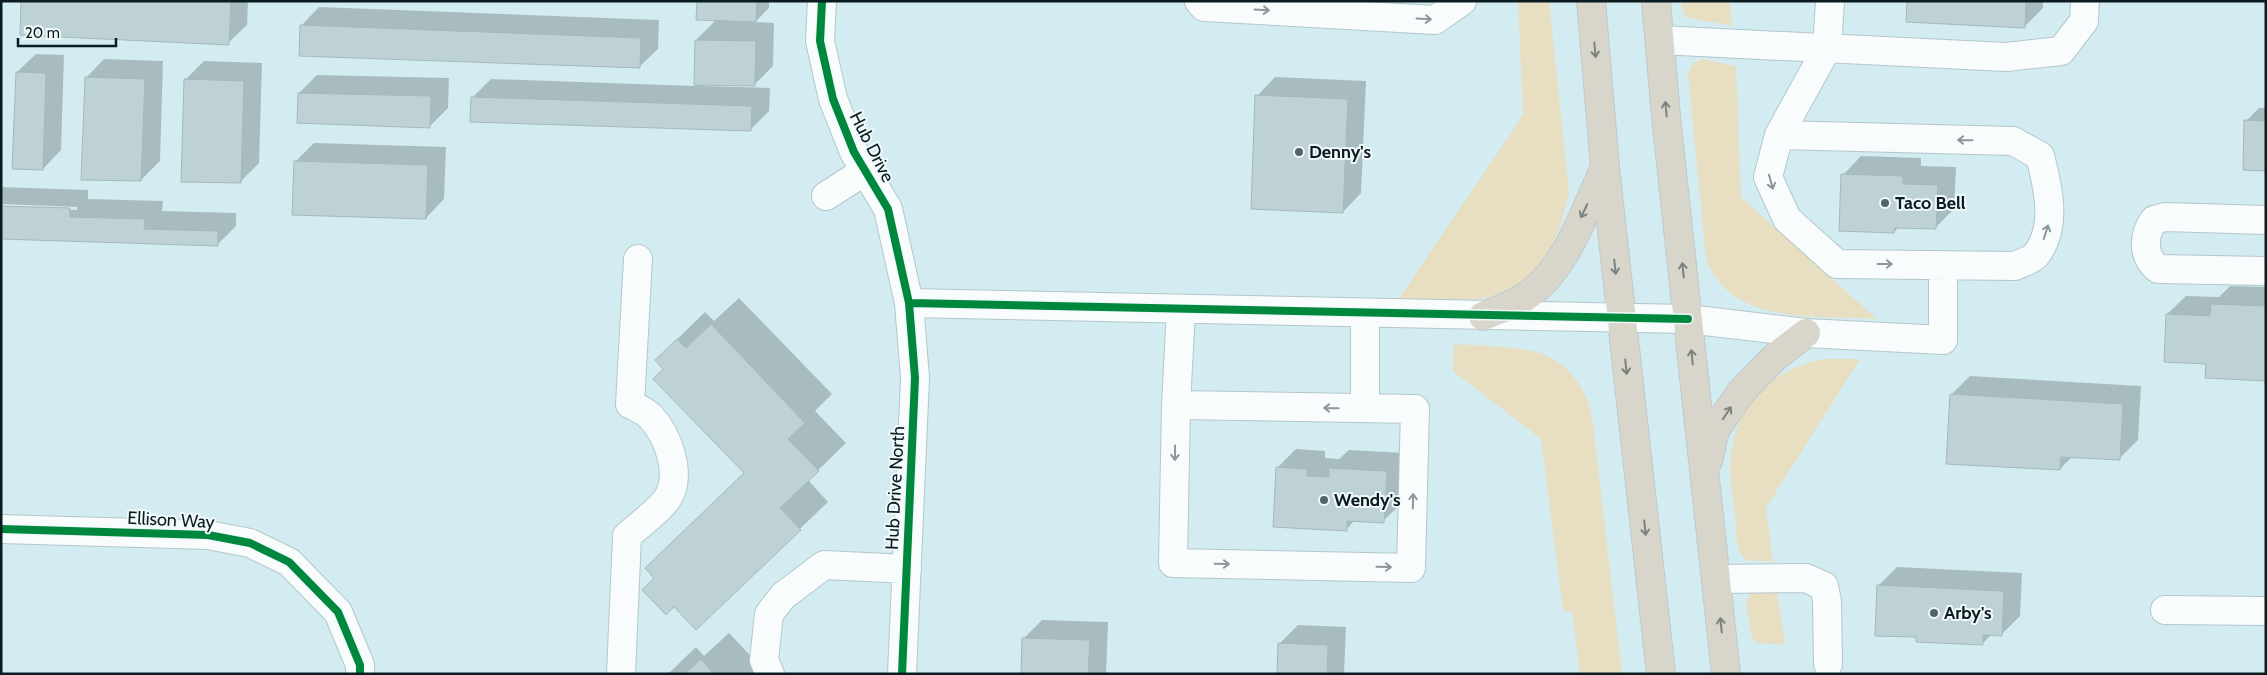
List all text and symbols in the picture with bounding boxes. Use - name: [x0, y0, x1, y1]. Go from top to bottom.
- one-way arrow: [1254, 6, 1270, 15]
- scale bar: [18, 15, 115, 47]
- one-way arrow: [1416, 15, 1432, 24]
- text: 20 m: [25, 24, 60, 42]
- one-way arrow: [1591, 42, 1600, 58]
- one-way arrow: [1661, 101, 1670, 117]
- street label: Hub Drive: [845, 108, 899, 186]
- one-way arrow: [1957, 135, 1973, 144]
- place label: Denny's: [1309, 141, 1371, 163]
- marker: Denny's: [1293, 146, 1305, 158]
- one-way arrow: [1767, 174, 1777, 190]
- place label: Taco Bell: [1895, 192, 1966, 214]
- marker: Taco Bell: [1879, 197, 1891, 209]
- one-way arrow: [1579, 203, 1589, 218]
- one-way arrow: [2041, 224, 2051, 240]
- one-way arrow: [1611, 259, 1620, 275]
- one-way arrow: [1877, 260, 1893, 269]
- one-way arrow: [1678, 263, 1688, 279]
- one-way arrow: [1687, 349, 1697, 365]
- one-way arrow: [1621, 358, 1631, 374]
- one-way arrow: [1323, 403, 1339, 412]
- one-way arrow: [1722, 406, 1732, 420]
- street label: Hub Drive North: [881, 425, 909, 551]
- one-way arrow: [1170, 445, 1180, 461]
- place label: Wendy's: [1334, 489, 1401, 511]
- marker: Wendy's: [1318, 494, 1330, 506]
- one-way arrow: [1408, 494, 1418, 510]
- street label: Ellison Way: [127, 507, 215, 533]
- one-way arrow: [1640, 520, 1650, 536]
- one-way arrow: [1213, 559, 1229, 568]
- one-way arrow: [1376, 562, 1392, 572]
- place label: Arby's: [1944, 602, 1992, 624]
- marker: Arby's: [1928, 607, 1940, 619]
- one-way arrow: [1716, 618, 1726, 634]

